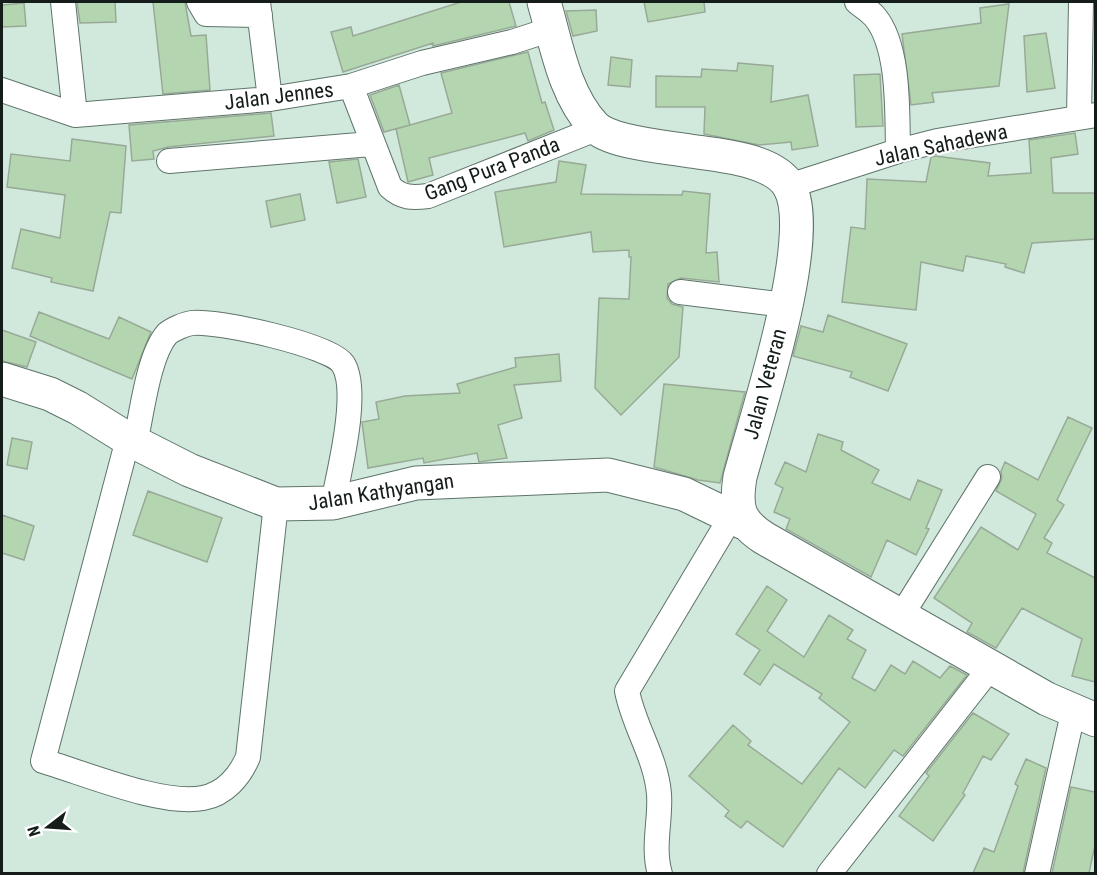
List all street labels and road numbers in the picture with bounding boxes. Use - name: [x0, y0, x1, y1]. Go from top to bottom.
- street label: Jalan Jennes: [223, 77, 335, 115]
- street label: Jalan Sahadewa: [872, 119, 1010, 171]
- street label: Gang Pura Panda: [421, 132, 563, 206]
- street label: Jalan Veteran: [739, 326, 791, 442]
- street label: Jalan Kathyangan: [306, 469, 456, 515]

